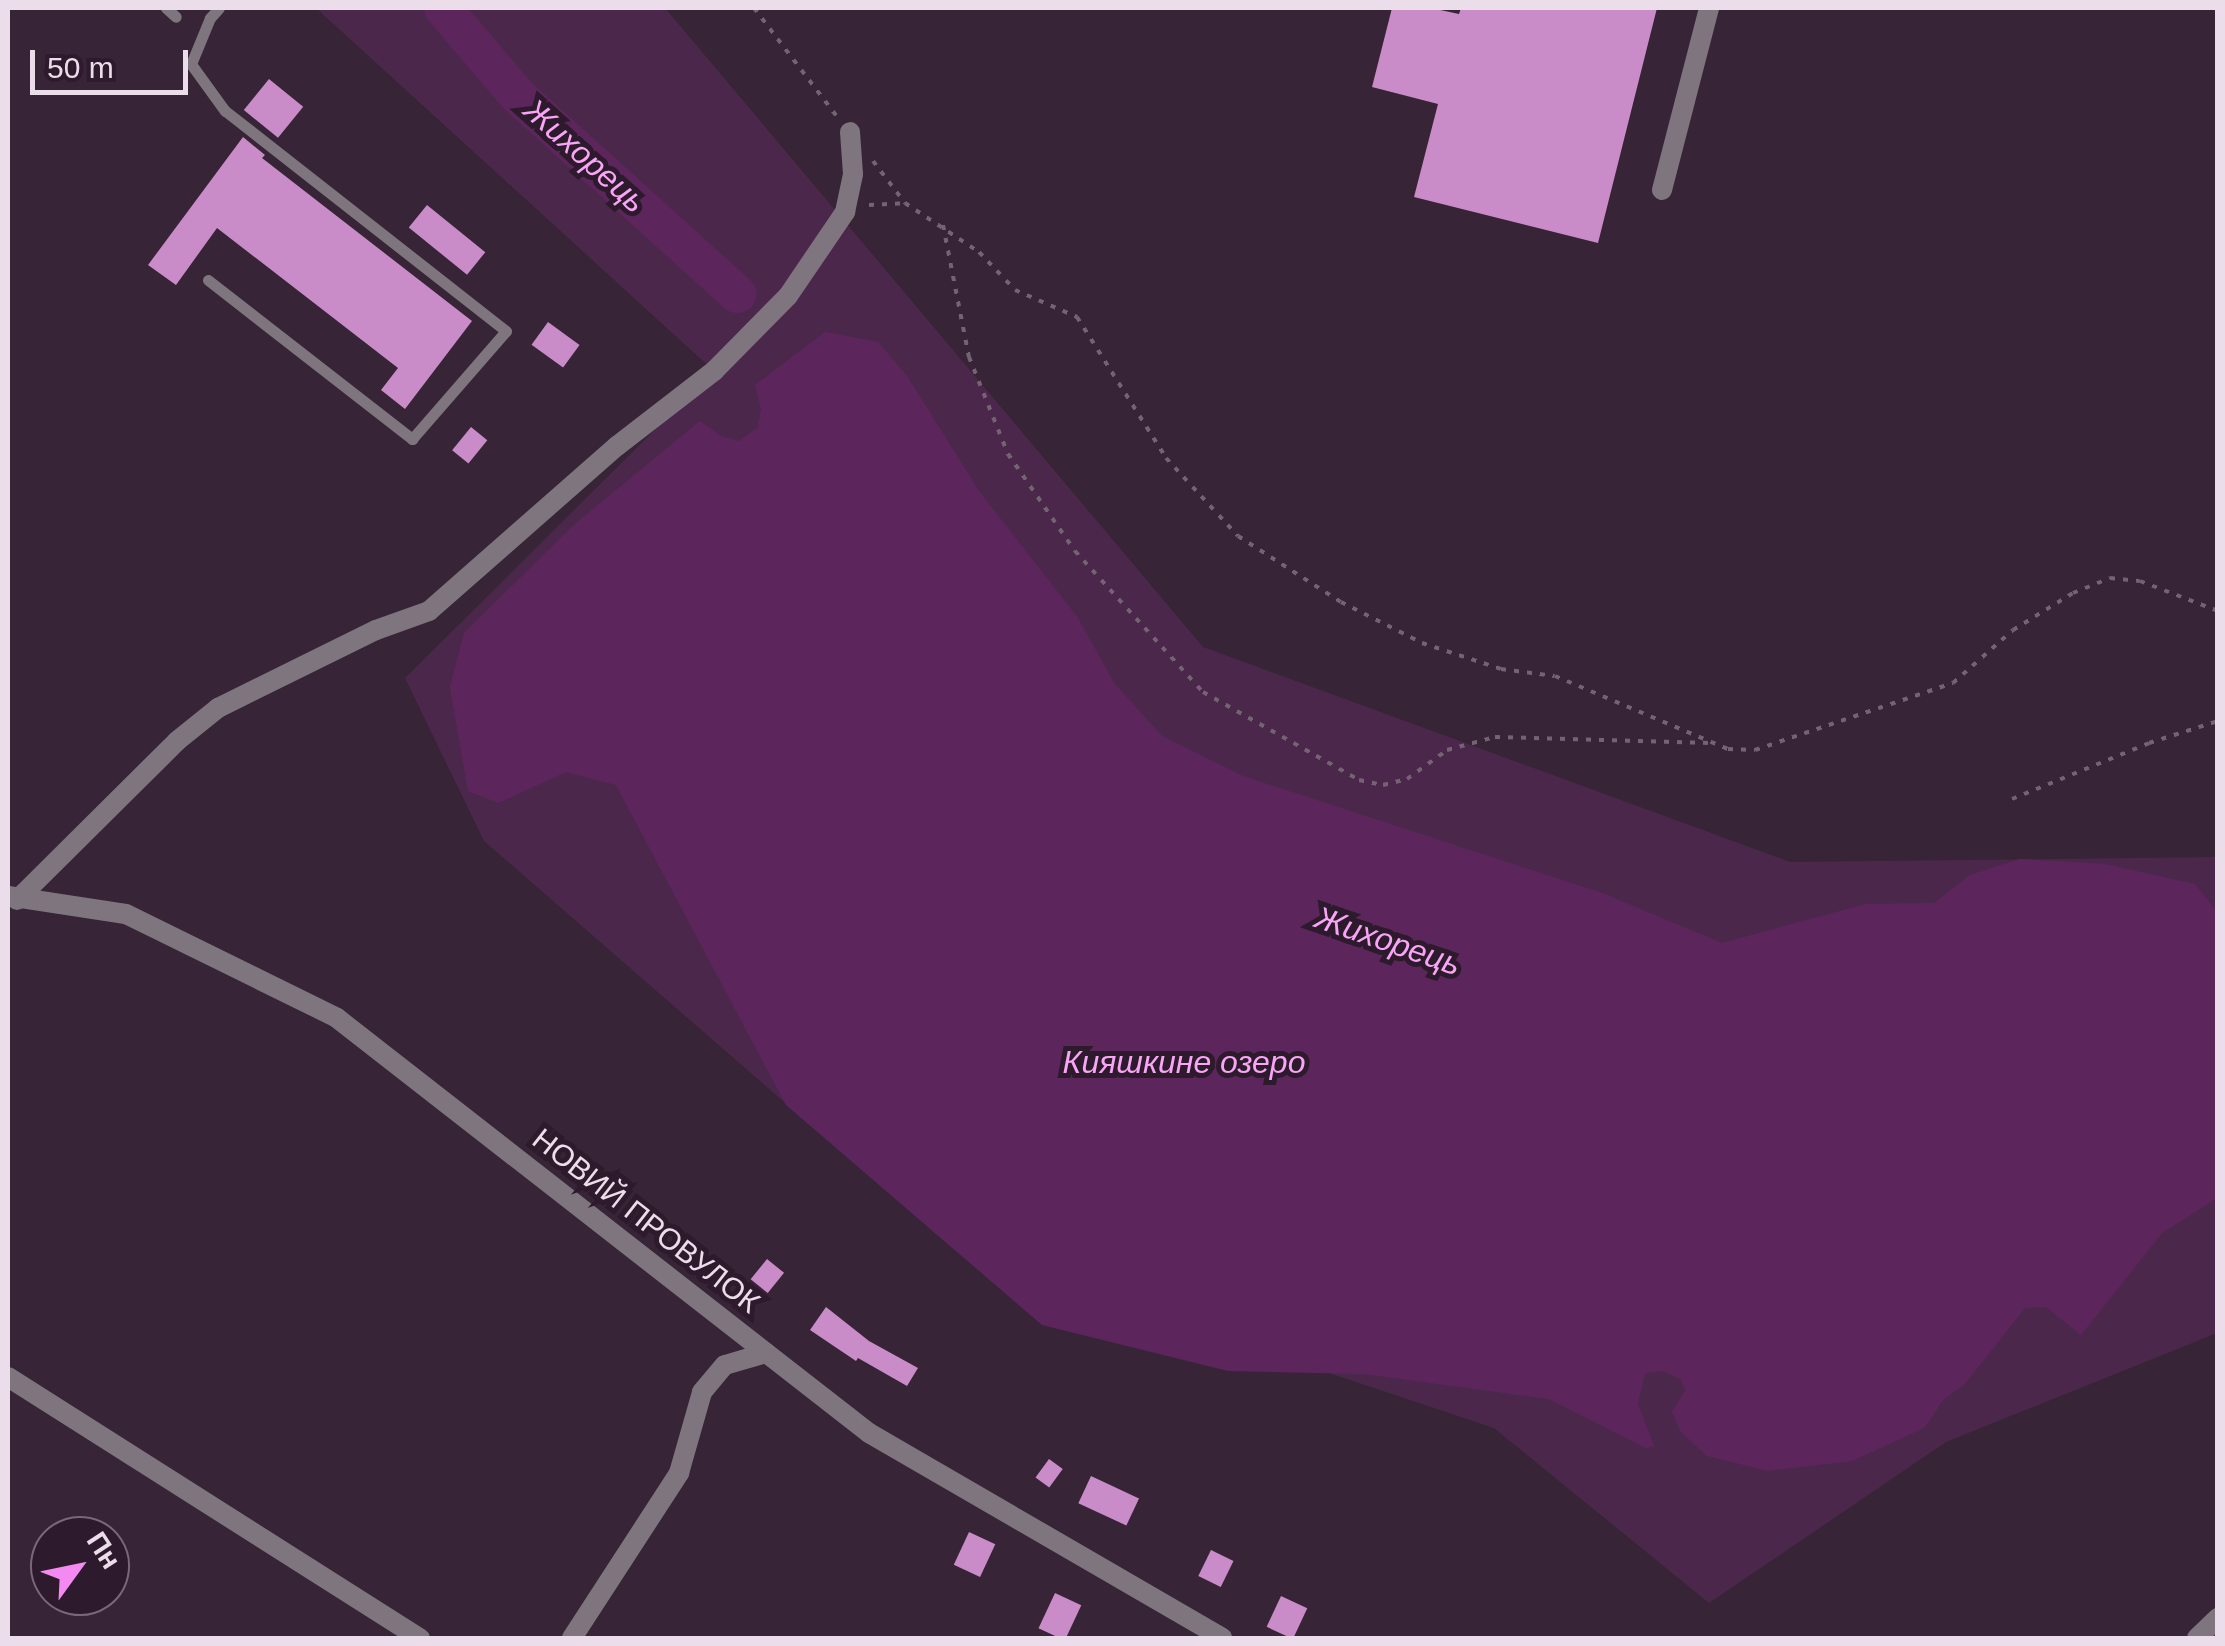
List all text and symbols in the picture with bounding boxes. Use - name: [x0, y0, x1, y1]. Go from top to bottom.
- scale bar: [35, 30, 192, 92]
- text: 50 m: [47, 51, 114, 84]
- water label: Жихорець: [516, 91, 654, 221]
- water label: Жихорець: [1310, 898, 1466, 984]
- water label: Кияшкине озеро: [1063, 1043, 1305, 1081]
- street label: НОВИЙ ПРОВУЛОК: [525, 1121, 767, 1321]
- north arrow: [30, 1516, 130, 1616]
- text: Пн: [81, 1526, 127, 1574]

